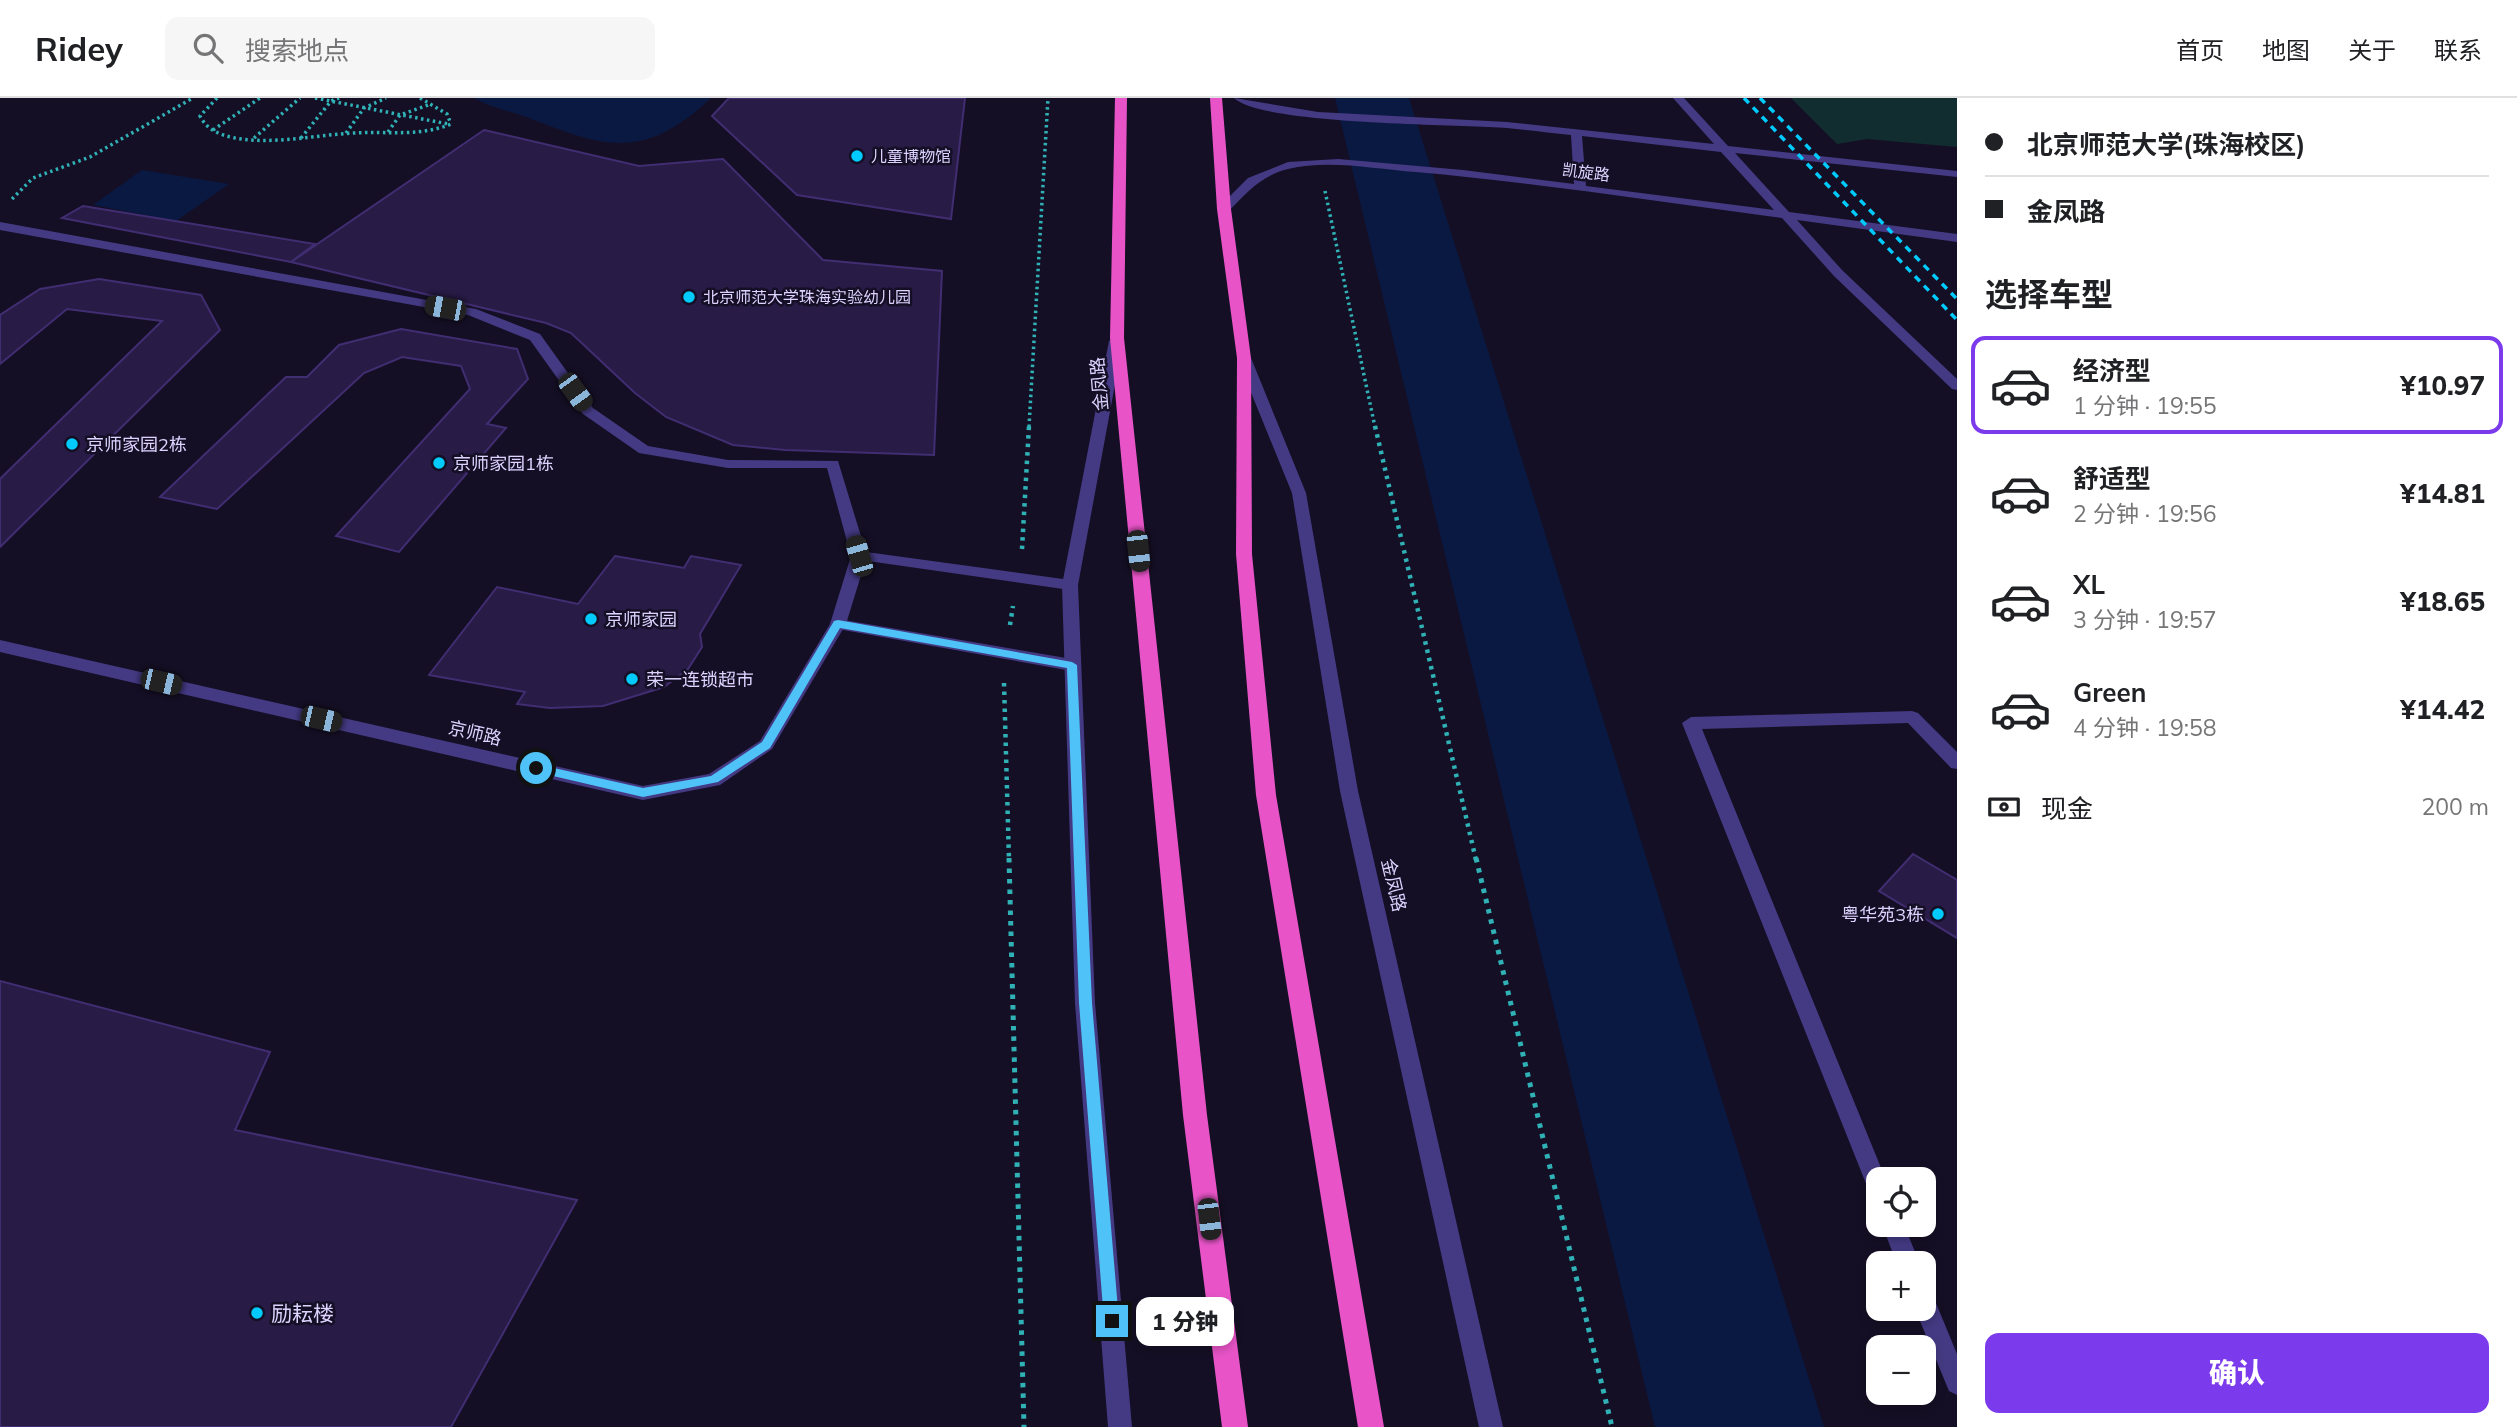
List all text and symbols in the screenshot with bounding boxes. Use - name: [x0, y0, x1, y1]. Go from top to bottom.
- search box: [165, 17, 655, 80]
- text: Ridey: [35, 28, 123, 69]
- icon: search: [189, 29, 227, 67]
- text: 搜索地点: [245, 34, 349, 67]
- text: 首页: [2176, 35, 2224, 65]
- text: 地图: [2262, 35, 2310, 65]
- text: 关于: [2348, 35, 2396, 65]
- text: 联系: [2434, 35, 2482, 65]
- text: 北京师范大学(珠海校区): [2027, 128, 2306, 161]
- place label: 儿童博物馆: [871, 146, 951, 166]
- marker: 儿童博物馆: [849, 148, 865, 164]
- street label: 凯旋路: [1561, 159, 1611, 185]
- text: 金凤路: [2027, 195, 2105, 228]
- text: 选择车型: [1985, 274, 2113, 314]
- place label: 北京师范大学珠海实验幼儿园: [703, 287, 911, 307]
- marker: 北京师范大学珠海实验幼儿园: [681, 289, 697, 305]
- car: [423, 294, 468, 322]
- icon: car: [1989, 354, 2052, 417]
- text: 经济型: [2073, 354, 2151, 387]
- street label: 金凤路: [1085, 356, 1113, 412]
- car: [555, 369, 596, 415]
- text: ¥10.97: [2400, 369, 2485, 402]
- text: 1 分钟 · 19:55: [2073, 391, 2217, 420]
- place label: 京师家园2栋: [86, 433, 187, 456]
- marker: 京师家园2栋: [64, 436, 80, 452]
- place label: 京师家园1栋: [453, 452, 554, 475]
- marker: 京师家园1栋: [431, 455, 447, 471]
- icon: car: [1989, 462, 2052, 525]
- text: 舒适型: [2073, 462, 2151, 495]
- text: ¥14.81: [2400, 477, 2485, 510]
- text: 2 分钟 · 19:56: [2073, 499, 2217, 528]
- car: [1126, 529, 1151, 573]
- car: [844, 533, 875, 579]
- text: XL: [2073, 568, 2105, 601]
- icon: car: [1989, 570, 2052, 633]
- text: ¥18.65: [2400, 585, 2485, 618]
- text: 3 分钟 · 19:57: [2073, 605, 2217, 634]
- place label: 京师家园: [605, 608, 677, 631]
- marker: 京师家园: [583, 611, 599, 627]
- car: [139, 667, 184, 697]
- place label: 荣一连锁超市: [646, 668, 754, 691]
- marker: 荣一连锁超市: [624, 671, 640, 687]
- text: Green: [2073, 676, 2146, 709]
- icon: car: [1989, 678, 2052, 741]
- text: ¥14.42: [2400, 693, 2485, 726]
- car: [299, 704, 344, 734]
- text: 4 分钟 · 19:58: [2073, 713, 2217, 742]
- street label: 京师路: [446, 716, 504, 750]
- route start: [520, 752, 552, 784]
- icon: cash: [1985, 788, 2023, 826]
- text: 现金: [2041, 792, 2093, 825]
- text: 200 m: [2421, 792, 2489, 821]
- street label: 金凤路: [1377, 856, 1411, 914]
- place label: 粤华苑3栋: [1841, 903, 1924, 926]
- marker: 粤华苑3栋: [1930, 906, 1946, 922]
- map controls: [1866, 1167, 1936, 1405]
- button: locate: [1866, 1167, 1936, 1237]
- car: [1197, 1197, 1222, 1241]
- button: +: [1866, 1251, 1936, 1321]
- callout: 1 分钟: [1136, 1296, 1234, 1346]
- place label: 励耘楼: [271, 1300, 334, 1326]
- marker: 励耘楼: [249, 1305, 265, 1321]
- route end: [1096, 1305, 1128, 1337]
- text: 1 分钟: [1152, 1307, 1218, 1336]
- button: 确认: [1985, 1333, 2489, 1413]
- button: −: [1866, 1335, 1936, 1405]

